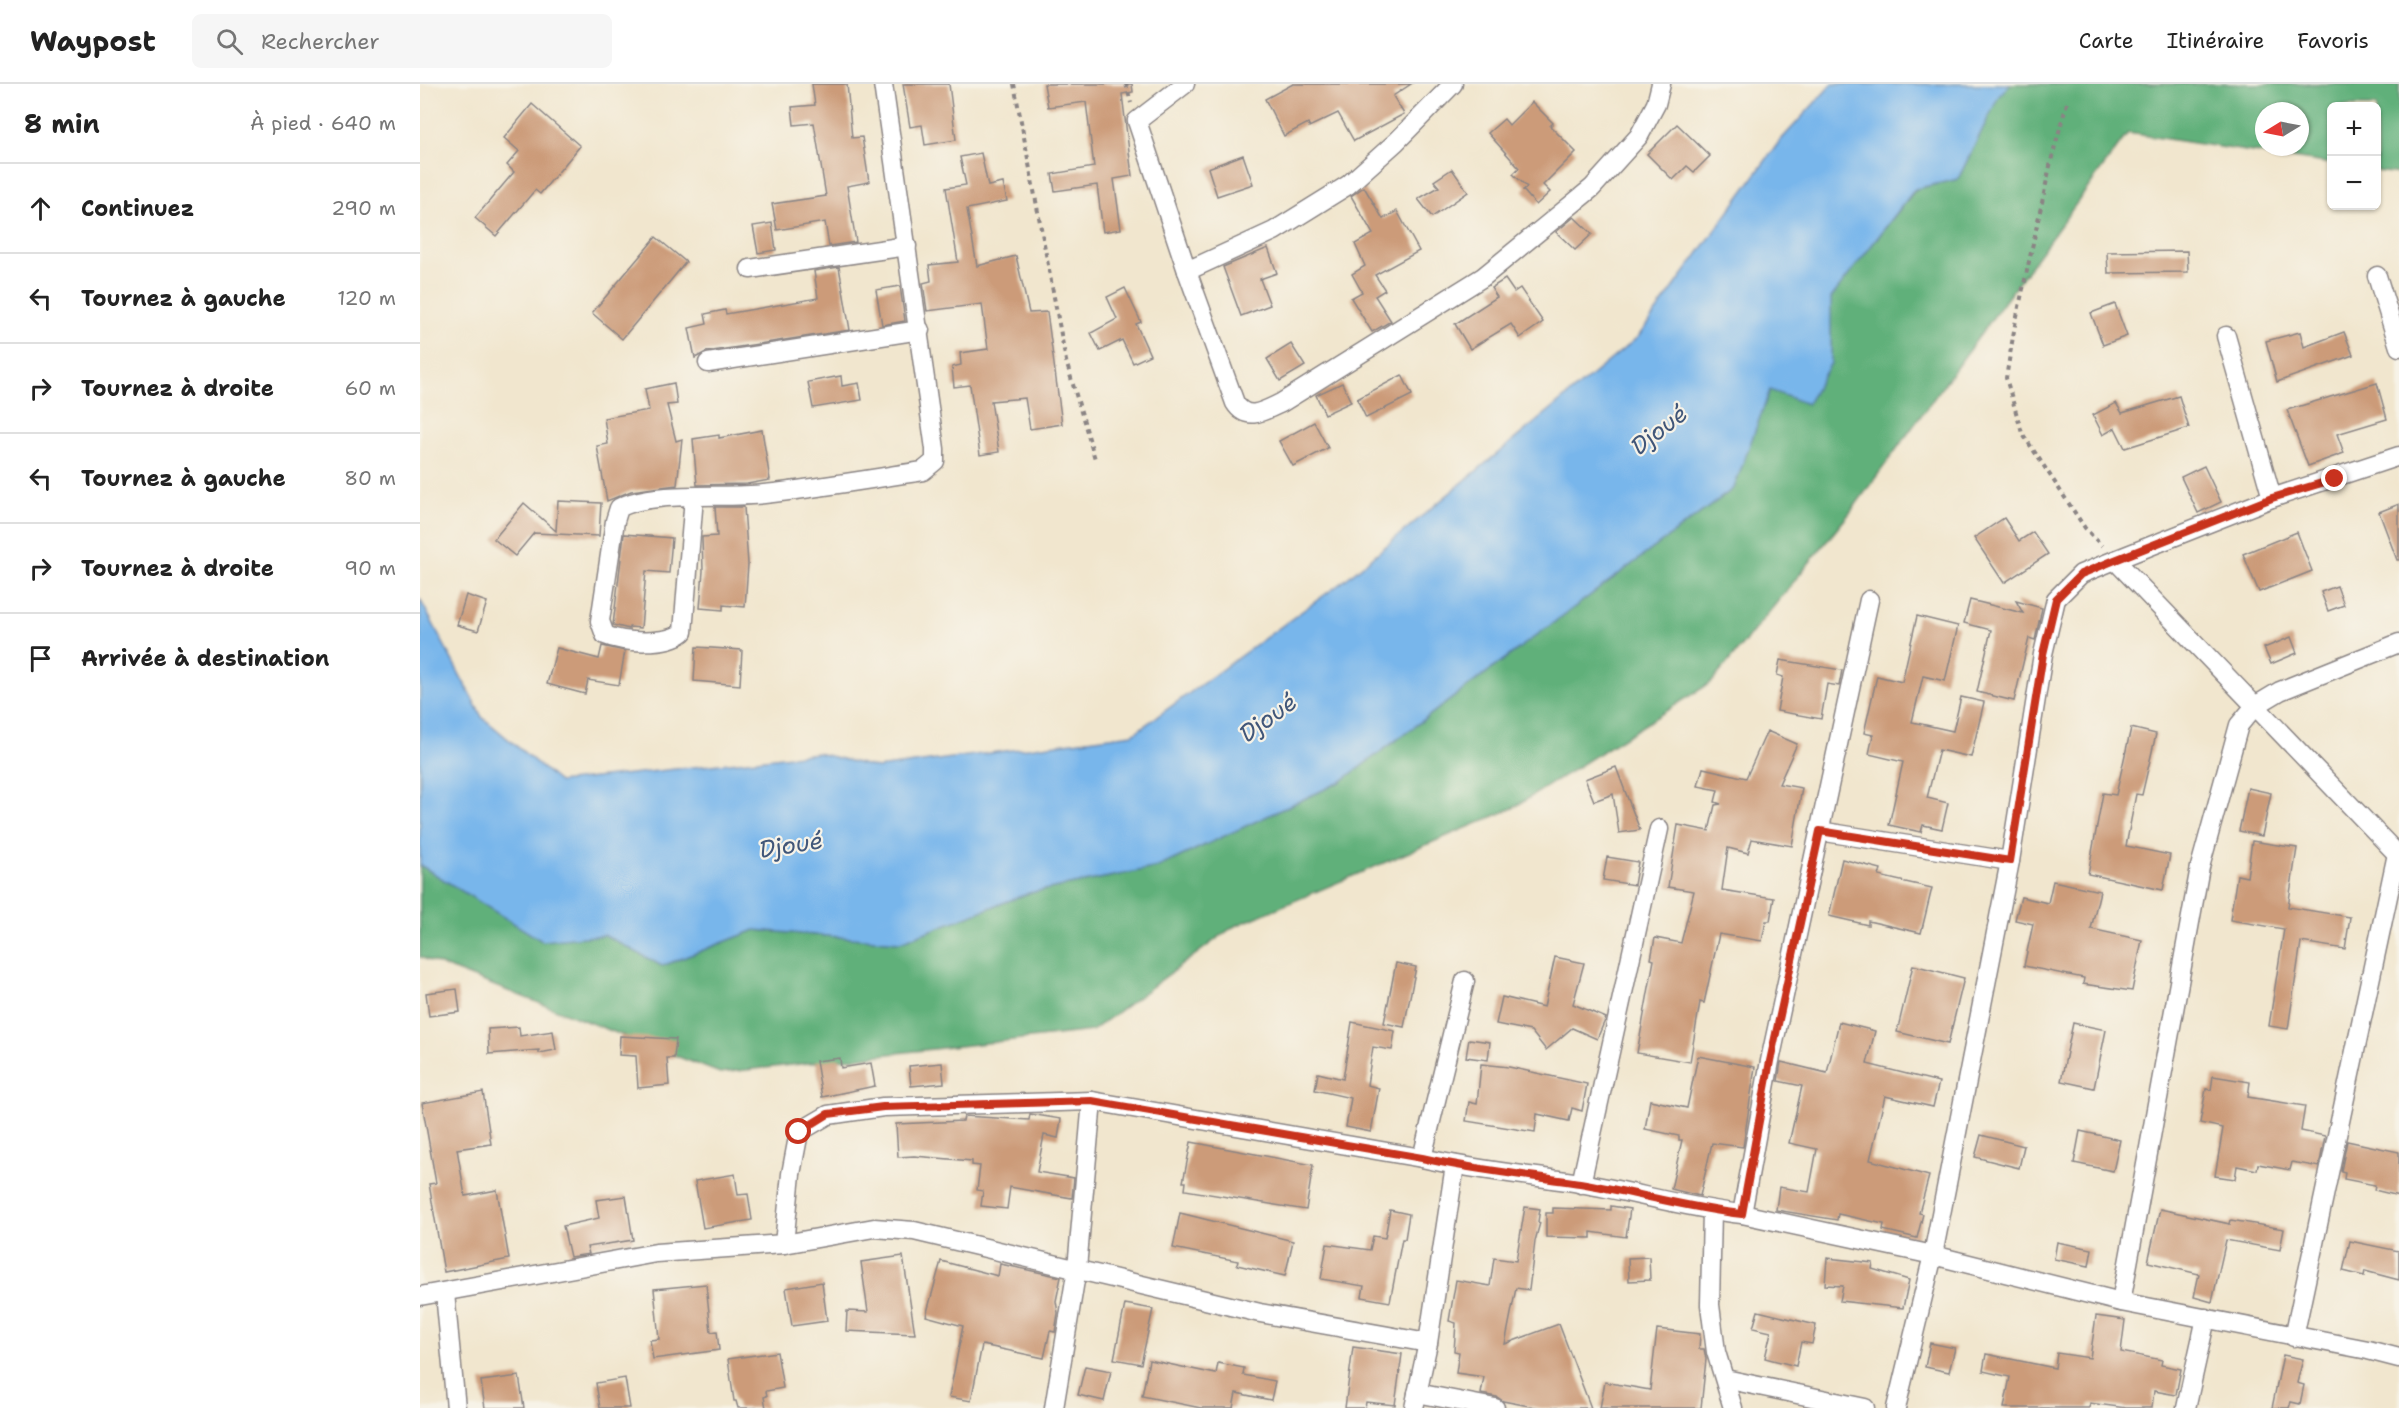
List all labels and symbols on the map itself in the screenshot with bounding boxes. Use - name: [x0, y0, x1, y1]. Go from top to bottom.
- north arrow: [2255, 102, 2309, 156]
- water label: Djoué: [1624, 398, 1694, 462]
- route end: [2321, 465, 2347, 491]
- water label: Djoué: [1233, 686, 1303, 750]
- water label: Djoué: [757, 824, 825, 866]
- route start: [785, 1118, 811, 1144]

